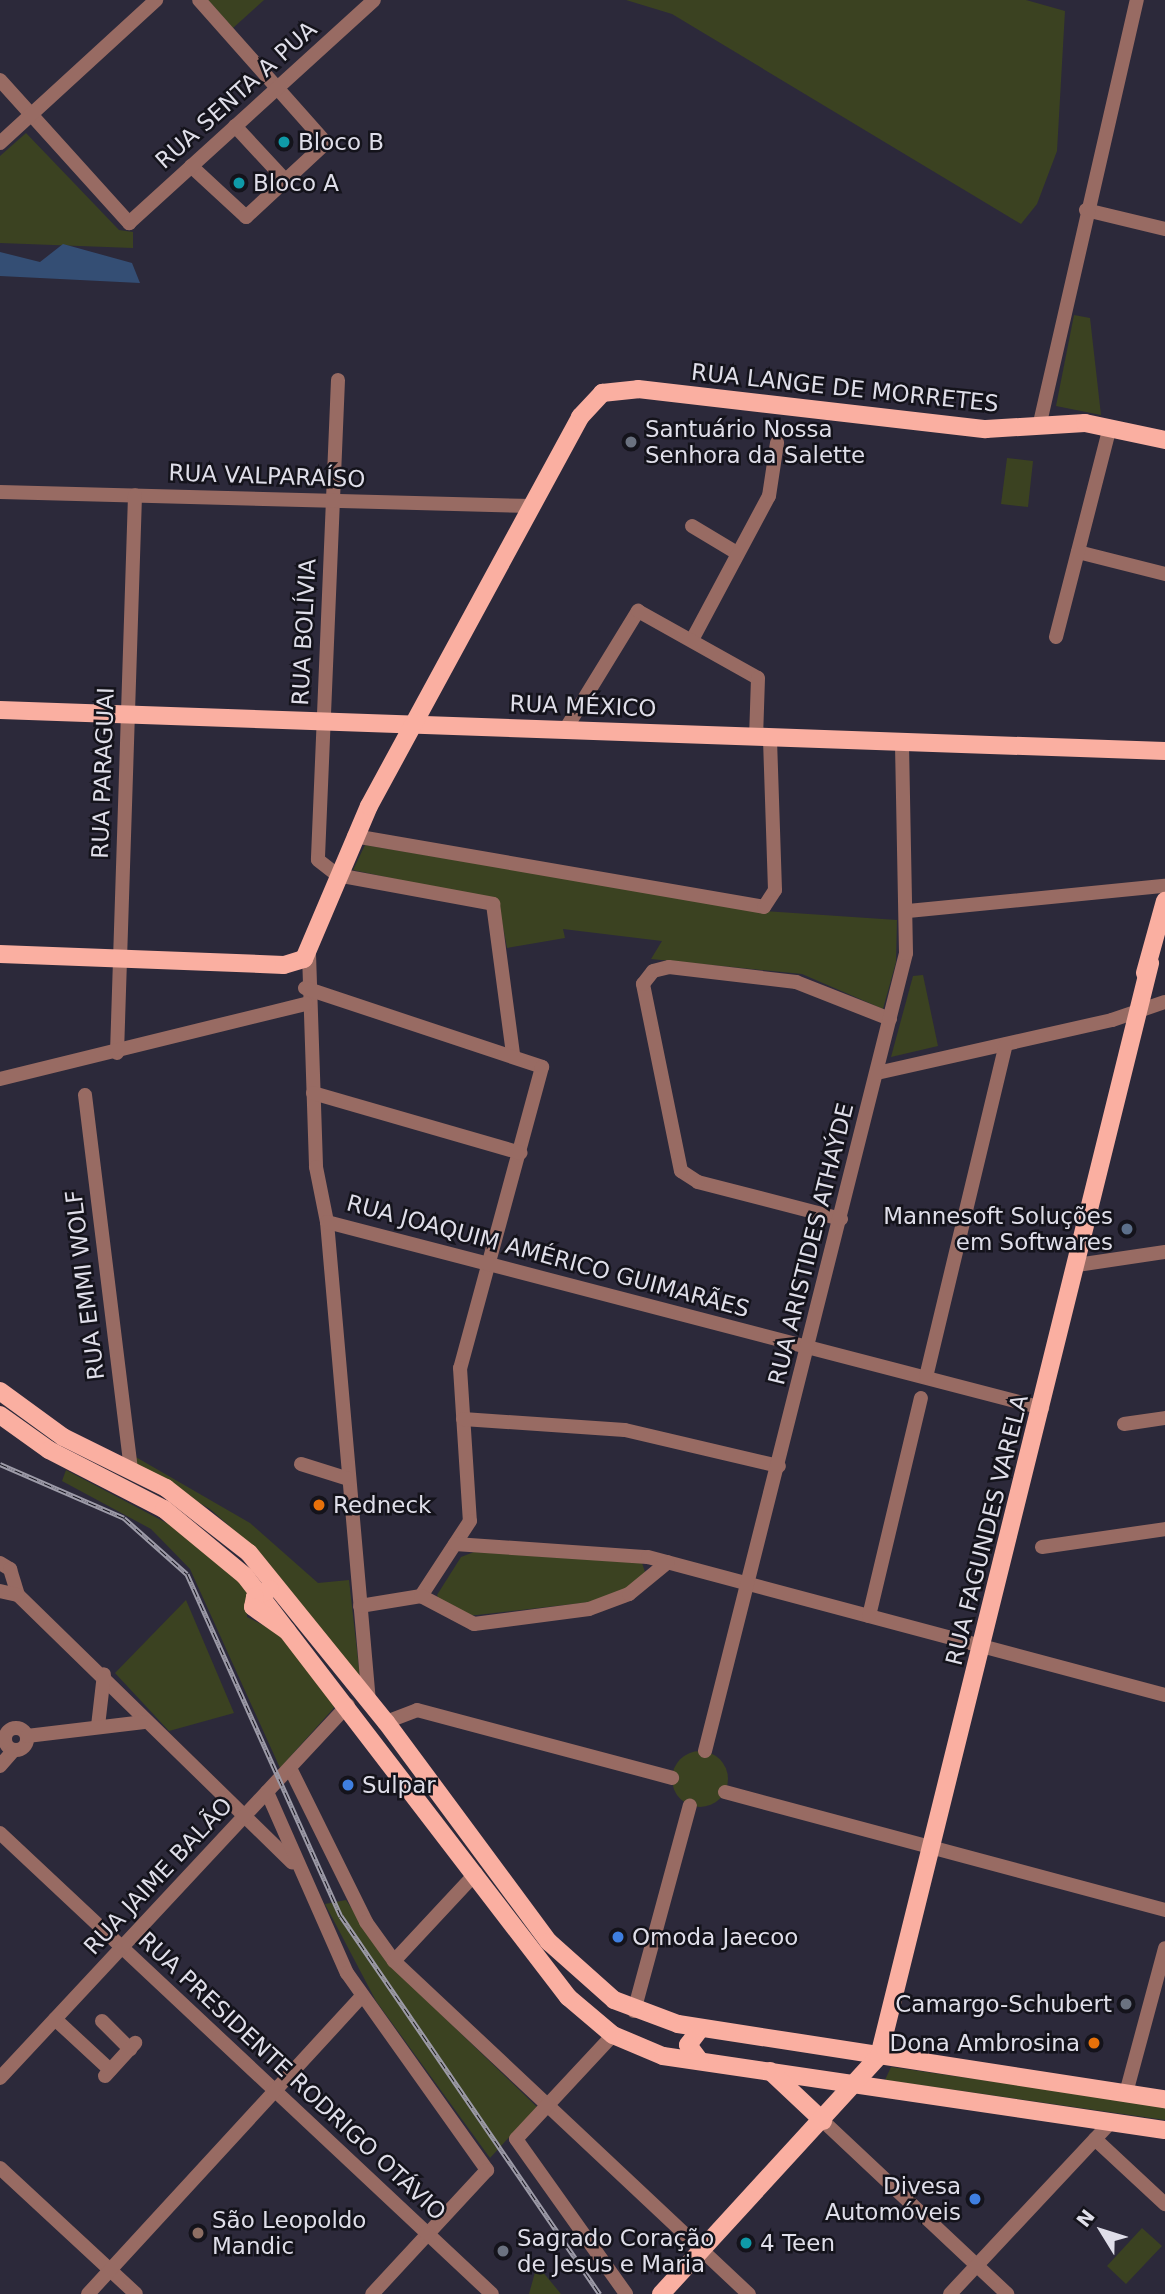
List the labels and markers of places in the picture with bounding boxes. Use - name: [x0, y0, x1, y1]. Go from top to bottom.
- place label: Bloco B: [298, 128, 384, 156]
- marker: Bloco B: [276, 134, 292, 150]
- place label: Bloco A: [253, 169, 339, 197]
- marker: Bloco A: [231, 175, 247, 191]
- place label: Santuário Nossa Senhora da Salette: [645, 415, 865, 469]
- marker: Santuário Nossa Senhora da Salette: [623, 434, 639, 450]
- place label: Mannesoft Soluções em Softwares: [883, 1202, 1113, 1256]
- marker: Mannesoft Soluções em Softwares: [1119, 1221, 1135, 1237]
- place label: Redneck: [333, 1491, 431, 1519]
- marker: Redneck: [311, 1497, 327, 1513]
- place label: Sulpar: [362, 1771, 436, 1799]
- marker: Sulpar: [340, 1777, 356, 1793]
- place label: Omoda Jaecoo: [632, 1923, 798, 1951]
- marker: Omoda Jaecoo: [610, 1929, 626, 1945]
- place label: Camargo-Schubert: [895, 1990, 1112, 2018]
- marker: Camargo-Schubert: [1118, 1996, 1134, 2012]
- place label: Dona Ambrosina: [889, 2029, 1080, 2057]
- marker: Dona Ambrosina: [1086, 2035, 1102, 2051]
- place label: Divesa Automóveis: [825, 2172, 961, 2226]
- marker: Divesa Automóveis: [967, 2191, 983, 2207]
- place label: São Leopoldo Mandic: [212, 2206, 366, 2260]
- place label: Sagrado Coração de Jesus e Maria: [517, 2224, 714, 2278]
- marker: São Leopoldo Mandic: [190, 2225, 206, 2241]
- place label: 4 Teen: [760, 2229, 835, 2257]
- marker: 4 Teen: [738, 2235, 754, 2251]
- marker: Sagrado Coração de Jesus e Maria: [495, 2243, 511, 2259]

